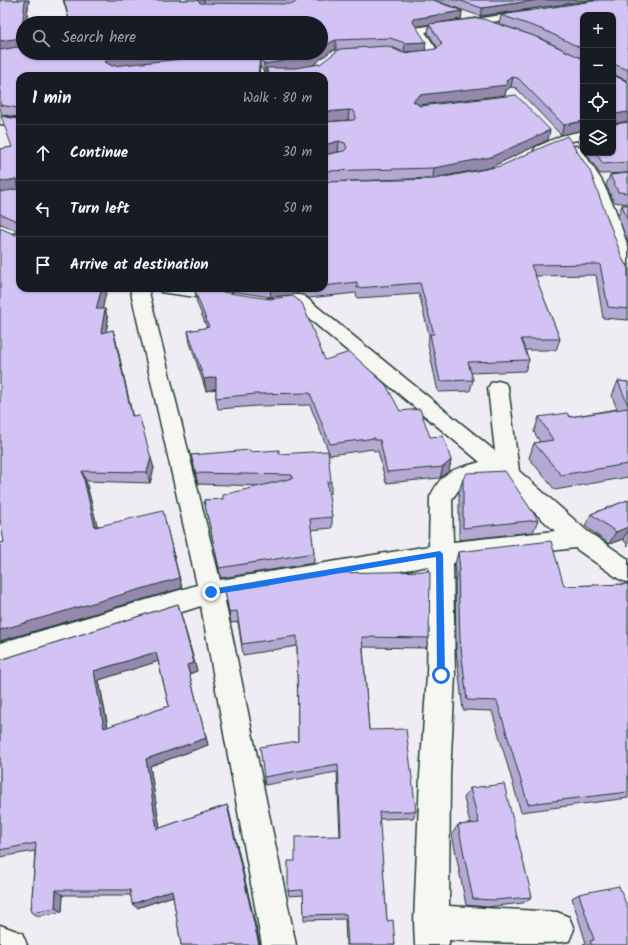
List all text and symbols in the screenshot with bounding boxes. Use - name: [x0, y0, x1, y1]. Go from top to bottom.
- map controls: [580, 12, 616, 156]
- button: +: [580, 12, 616, 48]
- search box: [16, 16, 328, 60]
- text: Search here: [62, 26, 136, 50]
- icon: search: [30, 27, 52, 49]
- button: −: [580, 48, 616, 84]
- button: locate: [580, 84, 616, 120]
- text: 1 min: [32, 85, 71, 112]
- text: Walk · 80 m: [243, 88, 312, 109]
- button: layers: [580, 120, 616, 156]
- text: Continue: [70, 141, 128, 165]
- icon: ahead: [32, 142, 54, 164]
- text: 30 m: [283, 142, 312, 163]
- text: Turn left: [70, 197, 130, 221]
- icon: left: [32, 198, 54, 220]
- text: 50 m: [283, 198, 312, 219]
- text: Arrive at destination: [70, 253, 209, 277]
- icon: arrive: [32, 254, 54, 276]
- route end: [202, 583, 220, 601]
- route start: [432, 666, 450, 684]

